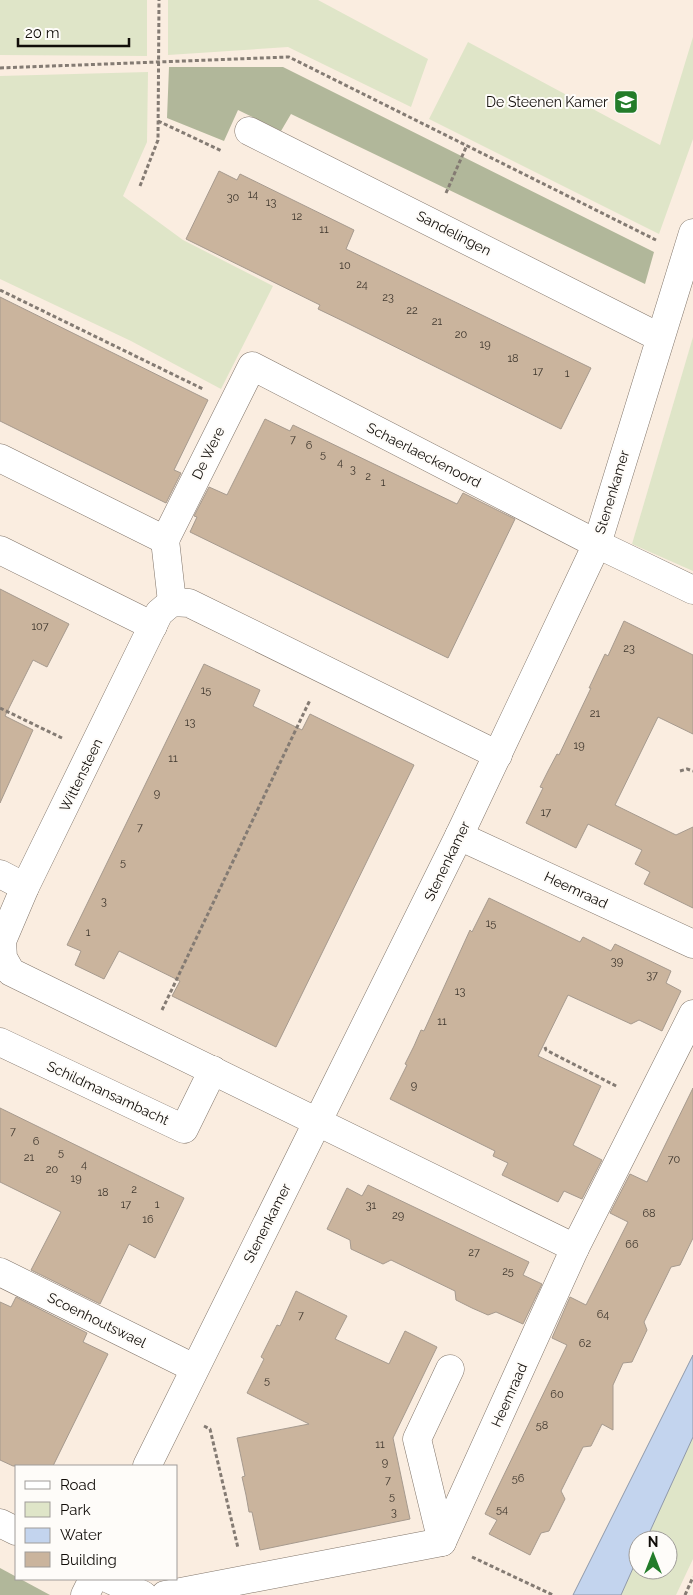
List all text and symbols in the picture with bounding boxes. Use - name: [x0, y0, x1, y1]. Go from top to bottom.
- scale bar: [18, 15, 129, 47]
- text: 20 m: [25, 24, 60, 42]
- school or university icon: De Steenen Kamer: [613, 89, 639, 115]
- place label: De Steenen Kamer: [486, 94, 608, 110]
- house number: 14: [248, 188, 258, 201]
- house number: 30: [227, 191, 240, 204]
- house number: 13: [266, 196, 276, 209]
- street label: Sandelingen: [414, 207, 494, 259]
- house number: 12: [292, 210, 302, 223]
- house number: 11: [319, 223, 329, 236]
- house number: 10: [339, 259, 351, 272]
- house number: 24: [356, 278, 368, 291]
- house number: 23: [382, 291, 394, 304]
- house number: 22: [406, 304, 418, 317]
- house number: 21: [432, 315, 443, 328]
- house number: 20: [455, 328, 467, 341]
- house number: 19: [479, 338, 491, 351]
- house number: 18: [507, 352, 519, 365]
- house number: 17: [533, 365, 543, 378]
- house number: 1: [565, 367, 570, 380]
- street label: Schaerlaeckenoord: [364, 419, 484, 491]
- street label: De Were: [189, 424, 227, 482]
- house number: 7: [290, 433, 296, 446]
- house number: 6: [306, 439, 313, 452]
- house number: 5: [320, 448, 326, 461]
- street label: Stenenkamer: [592, 448, 632, 536]
- house number: 4: [337, 456, 343, 469]
- house number: 3: [350, 463, 356, 476]
- house number: 2: [365, 470, 371, 483]
- house number: 1: [381, 476, 386, 489]
- house number: 107: [31, 620, 49, 633]
- house number: 23: [623, 642, 635, 655]
- house number: 15: [201, 684, 211, 697]
- house number: 21: [590, 707, 601, 720]
- house number: 13: [185, 716, 195, 729]
- street label: Wittensteen: [56, 736, 106, 814]
- house number: 19: [573, 739, 585, 752]
- house number: 11: [168, 752, 178, 765]
- house number: 9: [154, 787, 160, 800]
- house number: 17: [541, 806, 551, 819]
- street label: Stenenkamer: [421, 818, 473, 903]
- house number: 7: [137, 821, 143, 834]
- house number: 5: [120, 856, 126, 869]
- street label: Heemraad: [542, 868, 610, 912]
- house number: 3: [101, 895, 107, 908]
- house number: 15: [486, 917, 496, 930]
- house number: 1: [86, 926, 91, 939]
- house number: 39: [611, 955, 623, 968]
- house number: 37: [646, 969, 658, 982]
- house number: 13: [455, 985, 465, 998]
- house number: 11: [437, 1015, 447, 1028]
- street label: Schildmansambacht: [45, 1058, 172, 1128]
- house number: 9: [411, 1079, 417, 1092]
- house number: 7: [10, 1125, 16, 1138]
- house number: 6: [33, 1135, 40, 1148]
- house number: 5: [58, 1146, 64, 1159]
- house number: 21: [24, 1151, 35, 1164]
- house number: 70: [668, 1153, 681, 1166]
- house number: 4: [81, 1158, 87, 1171]
- house number: 20: [46, 1163, 58, 1176]
- house number: 19: [70, 1172, 82, 1185]
- street label: Stenenkamer: [240, 1181, 294, 1265]
- house number: 2: [131, 1183, 137, 1196]
- house number: 18: [97, 1186, 109, 1199]
- house number: 17: [121, 1198, 131, 1211]
- house number: 1: [155, 1198, 160, 1211]
- house number: 31: [366, 1199, 377, 1212]
- house number: 68: [642, 1207, 656, 1220]
- house number: 29: [392, 1209, 404, 1222]
- house number: 16: [142, 1213, 154, 1226]
- house number: 66: [625, 1238, 639, 1251]
- house number: 27: [468, 1246, 480, 1259]
- house number: 25: [502, 1265, 514, 1278]
- street label: Scoenhoutswael: [45, 1289, 149, 1351]
- house number: 64: [597, 1308, 609, 1321]
- house number: 7: [298, 1309, 304, 1322]
- house number: 62: [579, 1337, 591, 1350]
- street label: Heemraad: [488, 1361, 530, 1429]
- house number: 5: [264, 1374, 270, 1387]
- house number: 60: [550, 1388, 564, 1401]
- house number: 58: [536, 1419, 548, 1432]
- house number: 11: [375, 1438, 385, 1451]
- house number: 9: [382, 1456, 388, 1469]
- legend: [15, 1465, 178, 1580]
- house number: 56: [512, 1472, 525, 1485]
- house number: 7: [385, 1474, 391, 1487]
- text: Road: [60, 1476, 96, 1494]
- house number: 5: [389, 1490, 395, 1503]
- text: Park: [60, 1501, 91, 1519]
- house number: 54: [496, 1503, 508, 1516]
- house number: 3: [391, 1506, 397, 1519]
- text: Water: [60, 1526, 103, 1544]
- north arrow: [628, 1530, 678, 1580]
- text: N: [648, 1534, 658, 1550]
- text: Building: [60, 1551, 117, 1569]

